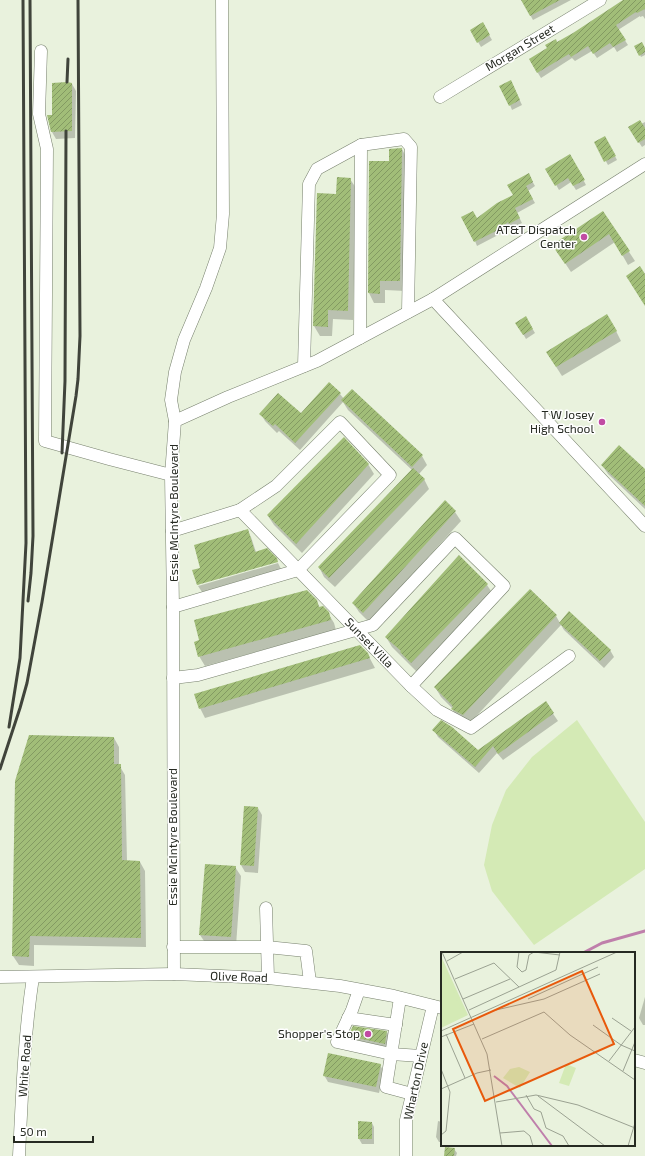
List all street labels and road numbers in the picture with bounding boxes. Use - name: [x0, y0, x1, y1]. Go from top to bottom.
- street label: Morgan Street: [482, 21, 557, 73]
- street label: Essie McIntyre Boulevard: [166, 444, 180, 582]
- street label: Sunset Villa: [342, 614, 397, 670]
- street label: Essie McIntyre Boulevard: [165, 768, 179, 906]
- street label: Olive Road: [210, 968, 268, 984]
- street label: White Road: [15, 1034, 33, 1098]
- street label: Wharton Drive: [400, 1041, 430, 1121]

